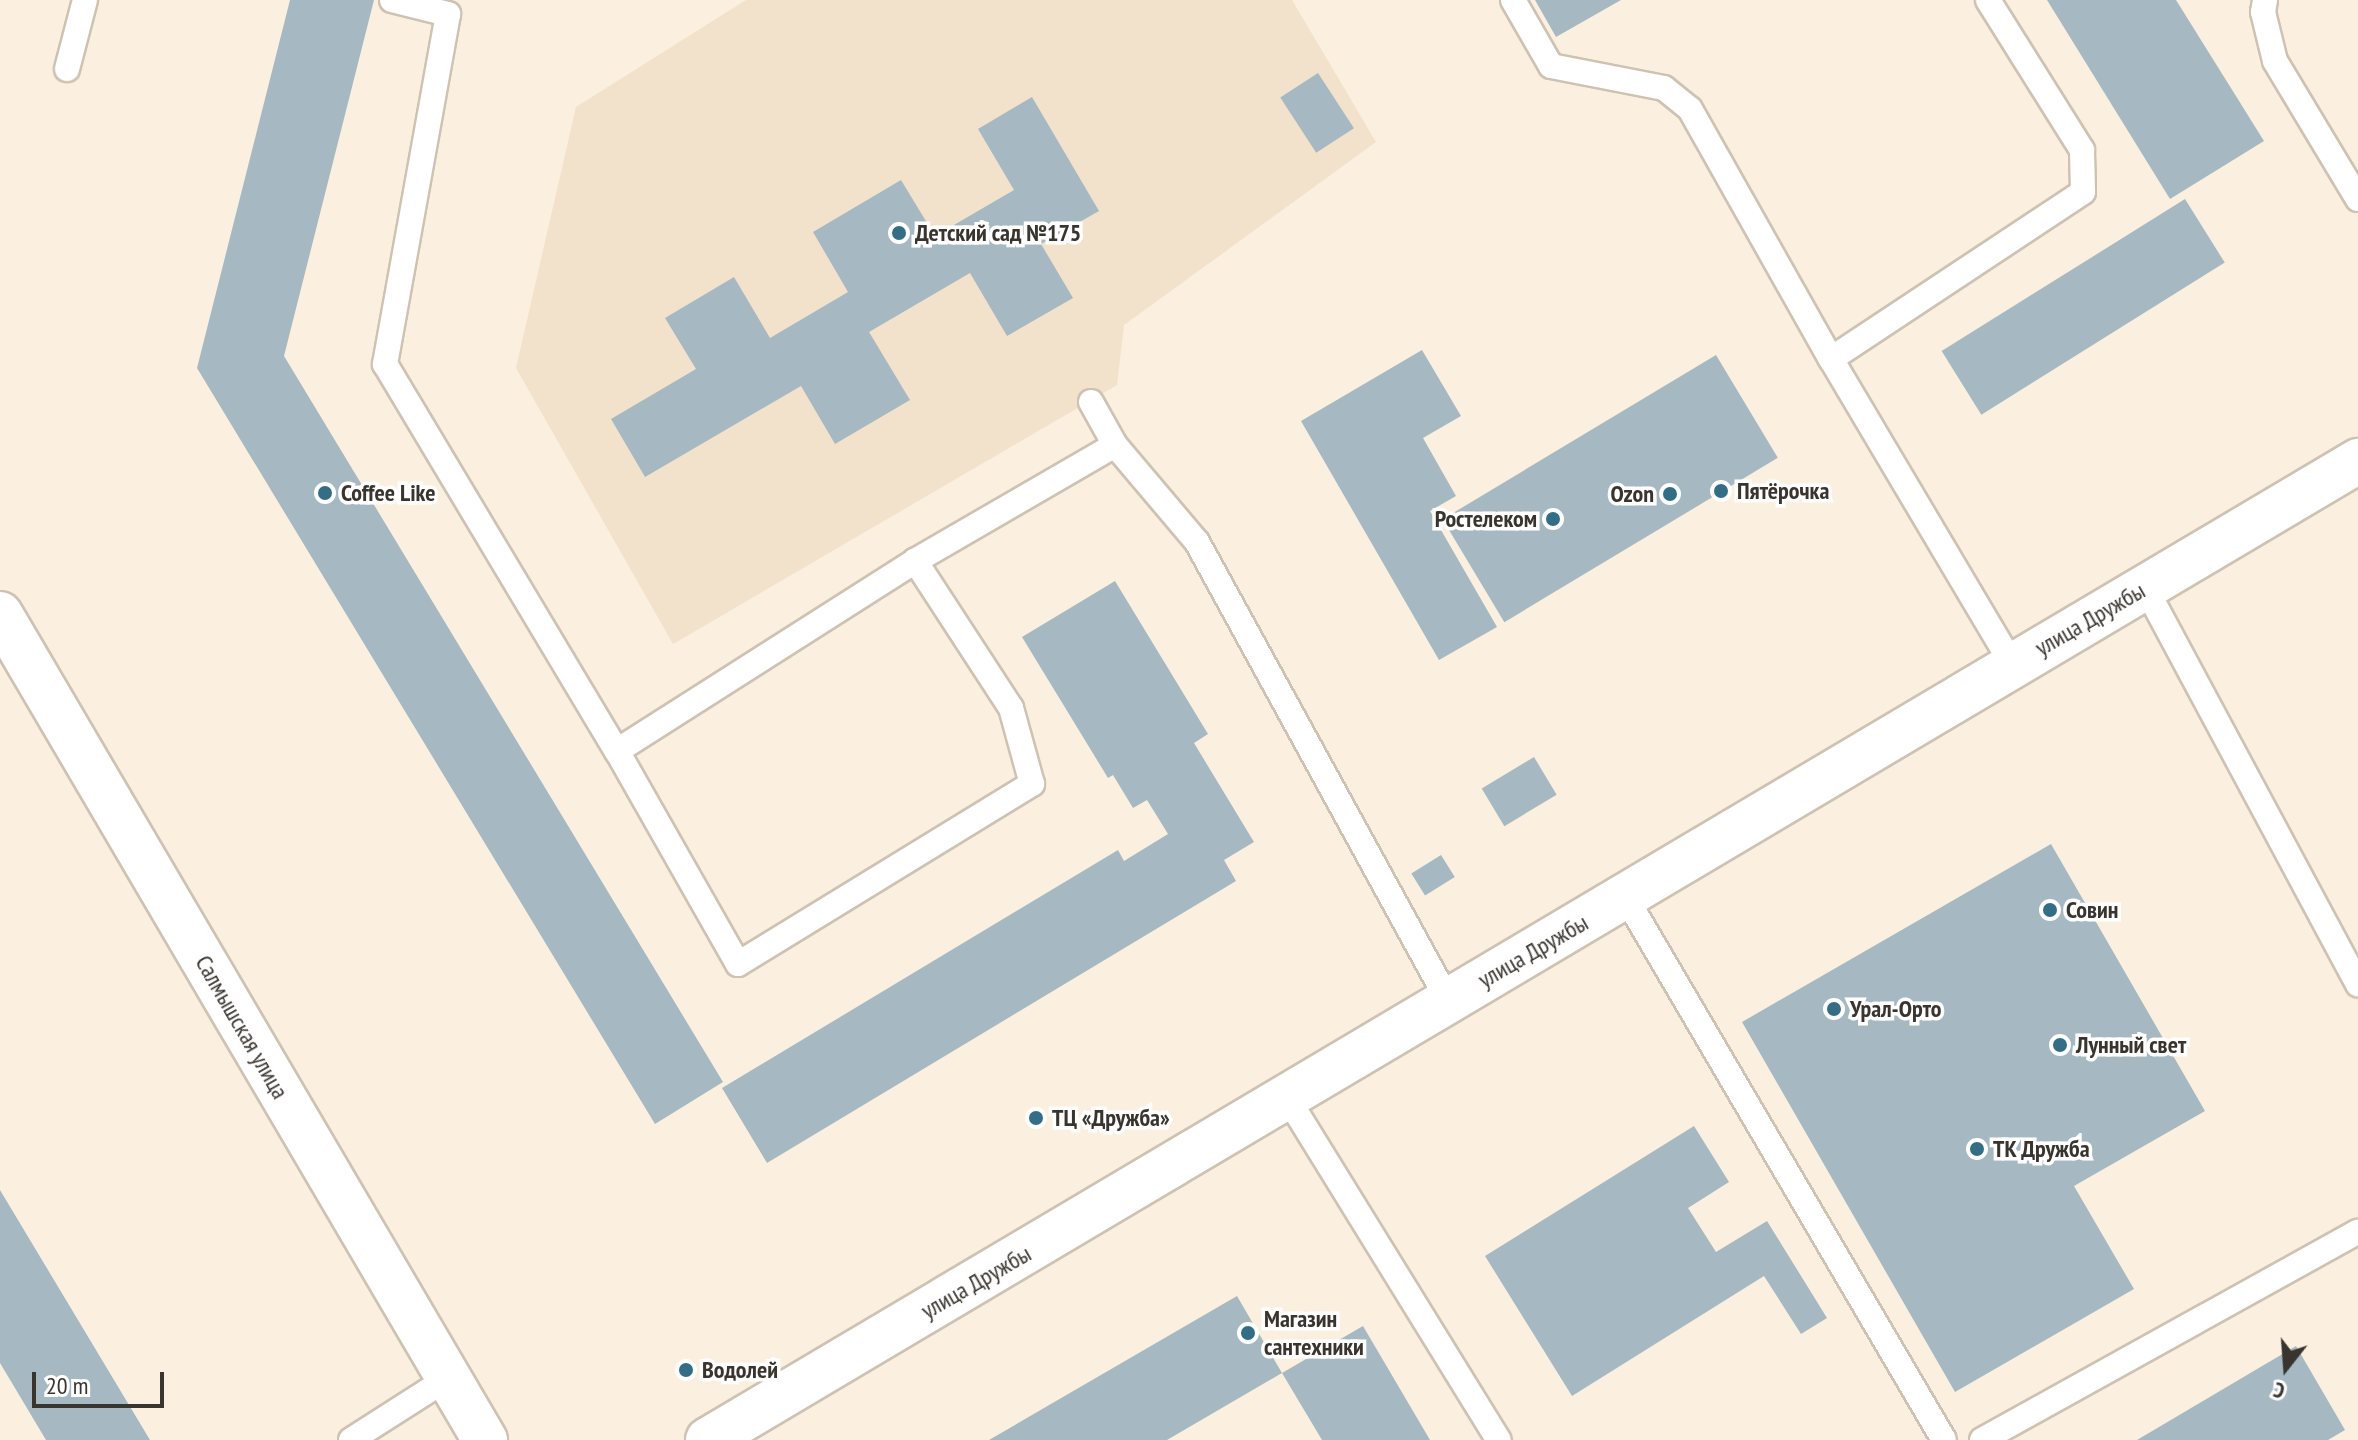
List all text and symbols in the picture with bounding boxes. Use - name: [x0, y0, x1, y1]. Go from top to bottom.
- place label: Детский сад №175: [915, 219, 1081, 247]
- marker: Детский сад №175: [890, 224, 908, 242]
- place label: Пятёрочка: [1737, 477, 1829, 505]
- place label: Coffee Like: [341, 479, 435, 507]
- place label: Ozon: [1611, 480, 1654, 508]
- marker: Пятёрочка: [1712, 482, 1730, 500]
- marker: Coffee Like: [316, 484, 334, 502]
- marker: Ozon: [1661, 485, 1679, 503]
- place label: Ростелеком: [1435, 505, 1537, 533]
- marker: Ростелеком: [1544, 510, 1562, 528]
- street label: улица Дружбы: [2030, 576, 2150, 662]
- place label: Совин: [2066, 896, 2118, 924]
- marker: Совин: [2041, 901, 2059, 919]
- street label: улица Дружбы: [1473, 908, 1593, 994]
- street label: Салмышская улица: [189, 950, 295, 1104]
- place label: Урал-Орто: [1850, 995, 1941, 1023]
- marker: Урал-Орто: [1825, 1000, 1843, 1018]
- place label: Лунный свет: [2076, 1031, 2186, 1059]
- marker: Лунный свет: [2051, 1036, 2069, 1054]
- place label: ТЦ «Дружба»: [1052, 1104, 1170, 1132]
- marker: ТЦ «Дружба»: [1027, 1109, 1045, 1127]
- place label: ТК Дружба: [1993, 1135, 2090, 1163]
- marker: ТК Дружба: [1968, 1140, 1986, 1158]
- street label: улица Дружбы: [916, 1239, 1036, 1325]
- place label: Магазин сантехники: [1264, 1305, 1364, 1361]
- marker: Магазин сантехники: [1239, 1324, 1257, 1342]
- north arrow: [2246, 1328, 2326, 1408]
- scale bar: [36, 1356, 168, 1406]
- place label: Водолей: [702, 1356, 778, 1384]
- marker: Водолей: [677, 1361, 695, 1379]
- text: 20 m: [46, 1370, 88, 1401]
- text: С: [2270, 1376, 2288, 1406]

